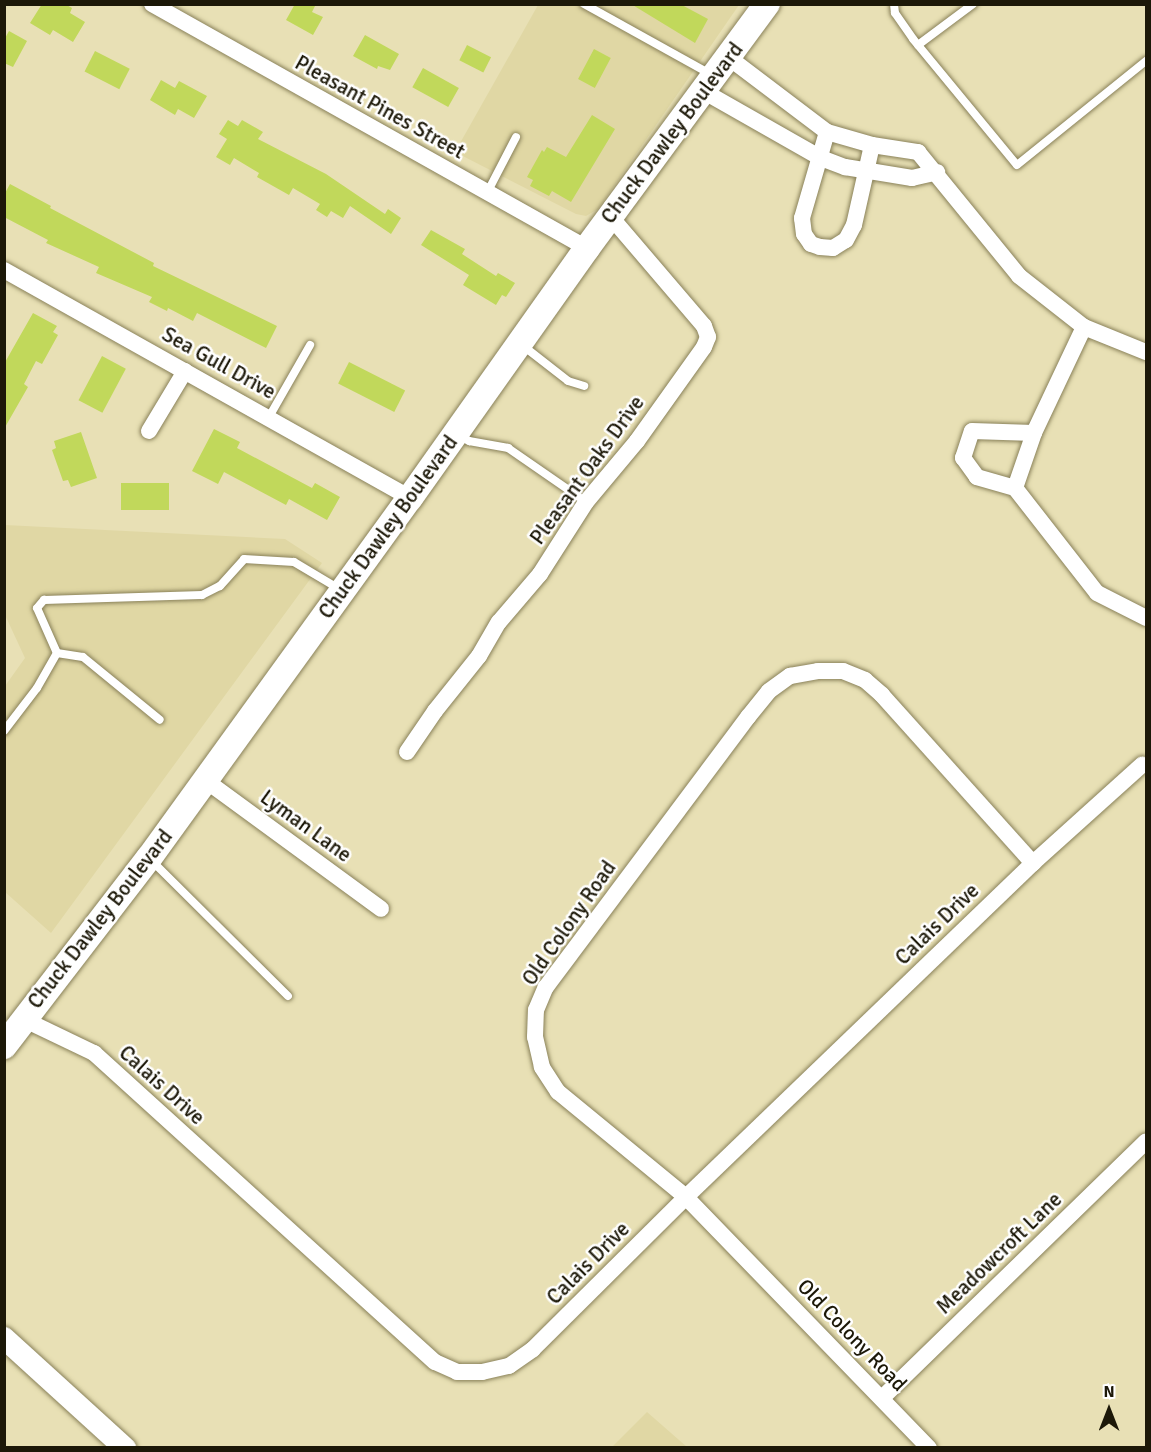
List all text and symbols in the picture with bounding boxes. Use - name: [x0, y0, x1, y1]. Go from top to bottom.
- street label: Chuck Dawley Boulevard: [596, 37, 748, 229]
- street label: Pleasant Pines Street: [291, 50, 469, 164]
- street label: Sea Gull Drive: [158, 321, 280, 405]
- street label: Pleasant Oaks Drive: [525, 391, 649, 549]
- street label: Chuck Dawley Boulevard: [313, 430, 463, 624]
- street label: Lyman Lane: [255, 784, 357, 868]
- street label: Chuck Dawley Boulevard: [22, 824, 178, 1014]
- street label: Old Colony Road: [517, 856, 621, 990]
- street label: Calais Drive: [890, 878, 984, 970]
- street label: Calais Drive: [114, 1040, 210, 1130]
- street label: Meadowcroft Lane: [931, 1187, 1067, 1319]
- street label: Calais Drive: [541, 1216, 635, 1310]
- street label: Old Colony Road: [792, 1274, 912, 1396]
- north arrow: [1079, 1380, 1139, 1440]
- text: N: [1103, 1382, 1115, 1402]

